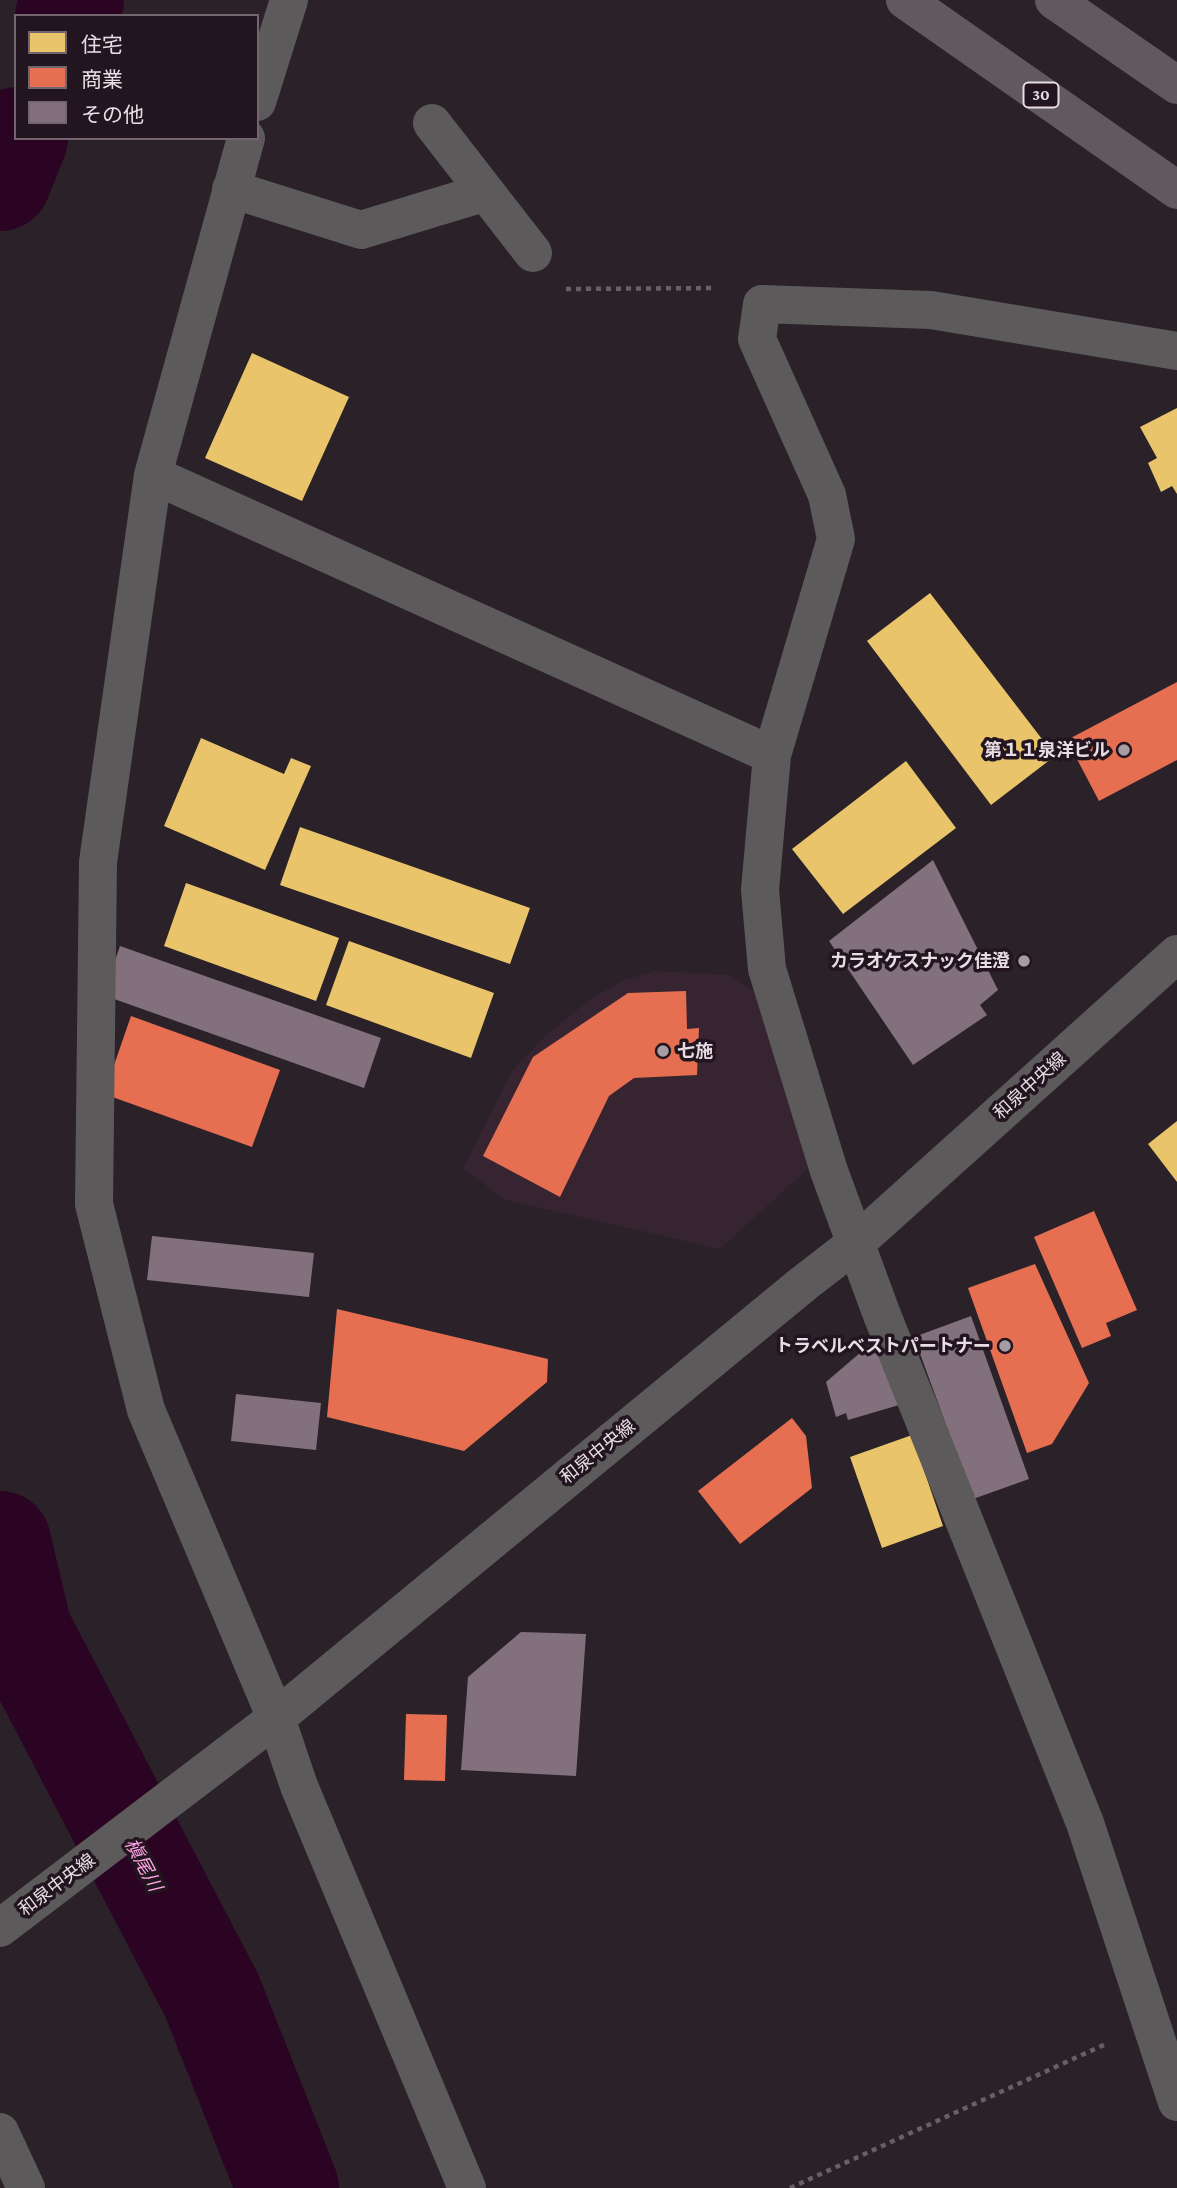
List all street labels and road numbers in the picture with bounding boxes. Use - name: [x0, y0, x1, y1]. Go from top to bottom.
- road number: 30: [1024, 82, 1058, 108]
- street label: 和泉中央線: [989, 1048, 1071, 1124]
- street label: 和泉中央線: [556, 1415, 640, 1489]
- street label: 和泉中央線: [15, 1849, 99, 1921]

